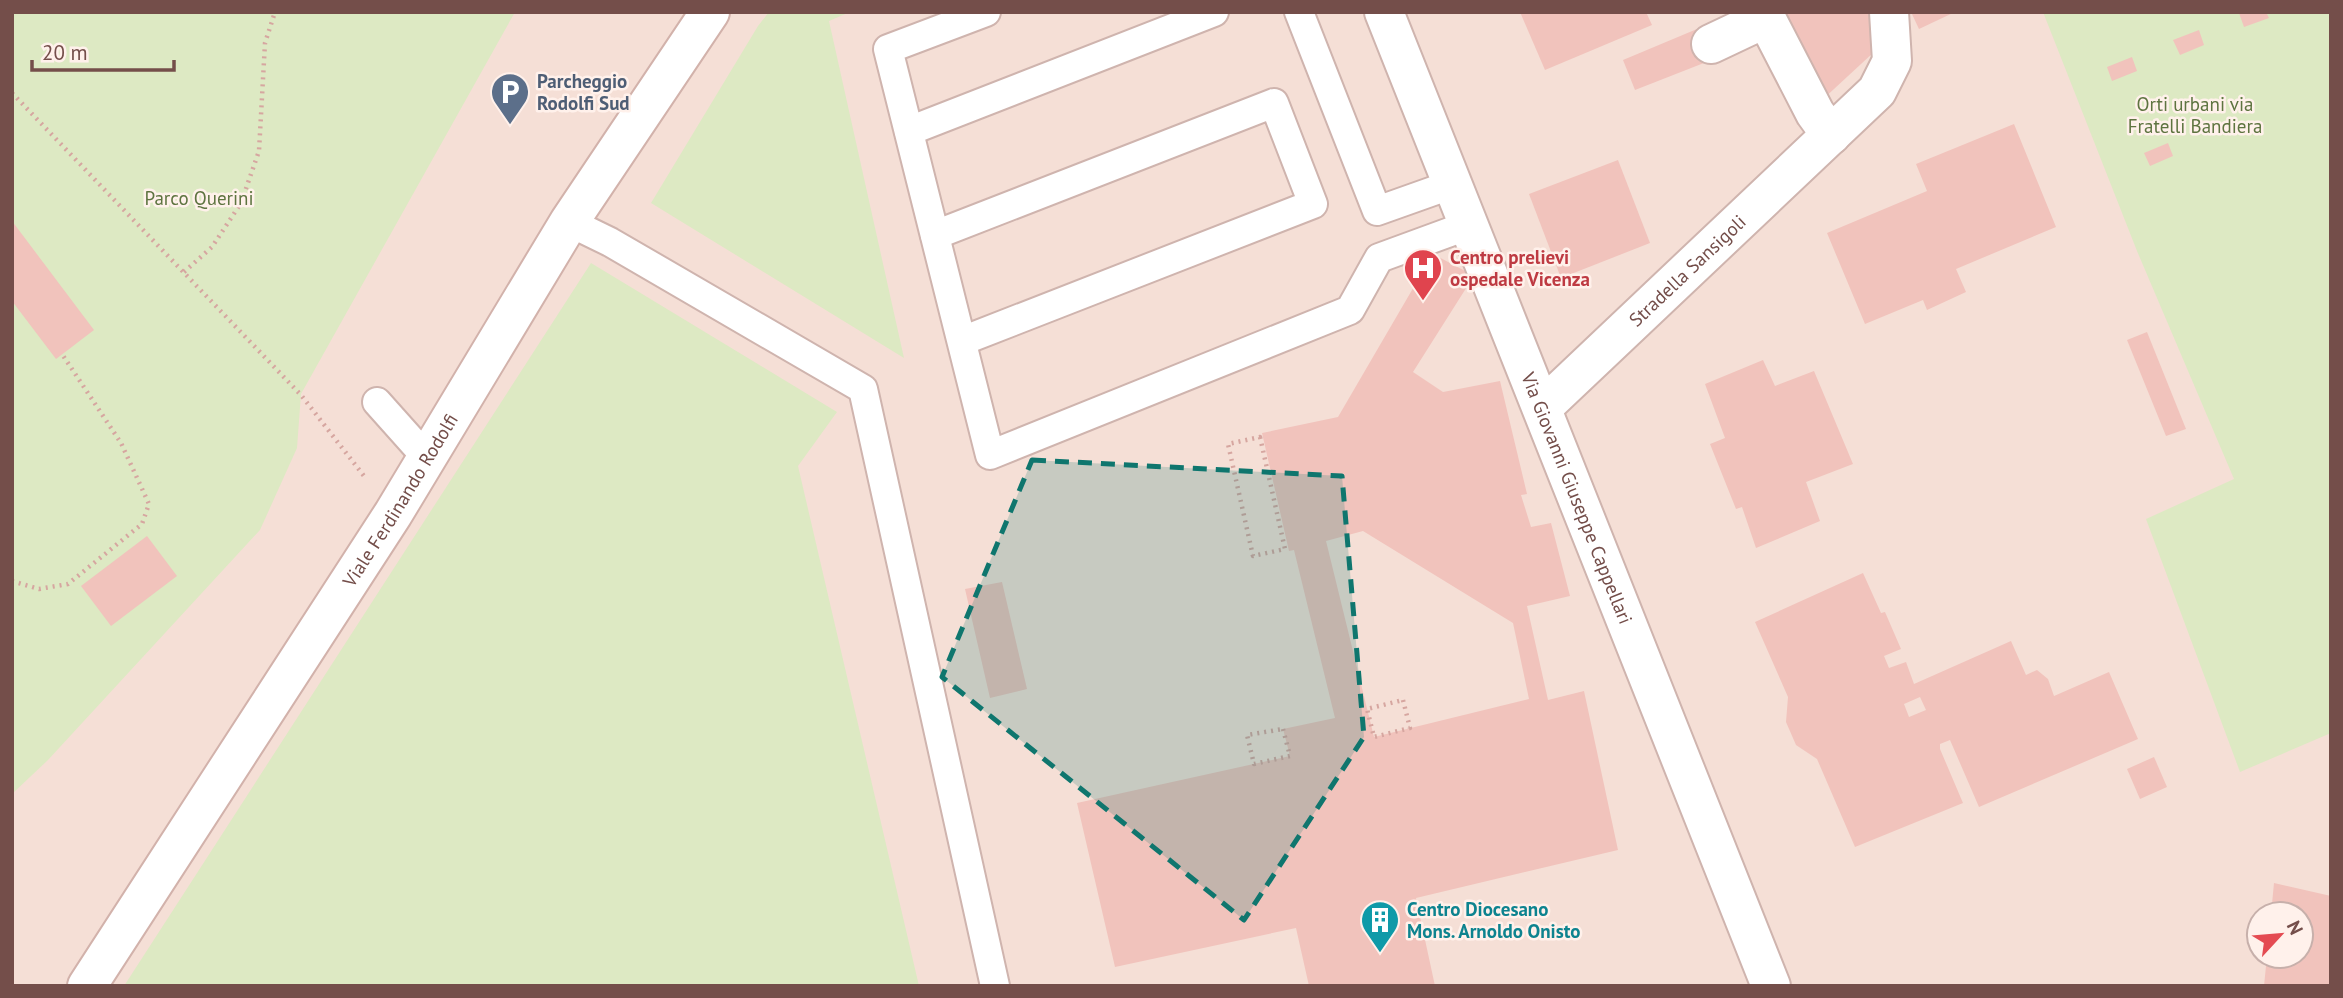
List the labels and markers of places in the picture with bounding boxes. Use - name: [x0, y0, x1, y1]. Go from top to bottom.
- place label: Parcheggio Rodolfi Sud: [537, 69, 630, 115]
- parking icon: Parcheggio Rodolfi Sud: [489, 71, 531, 126]
- place label: Centro prelievi ospedale Vicenza: [1450, 245, 1590, 291]
- hospital icon: Centro prelievi ospedale Vicenza: [1402, 247, 1444, 302]
- place label: Centro Diocesano Mons. Arnoldo Onisto: [1407, 897, 1580, 943]
- building icon: Centro Diocesano Mons. Arnoldo Onisto: [1359, 899, 1401, 954]

